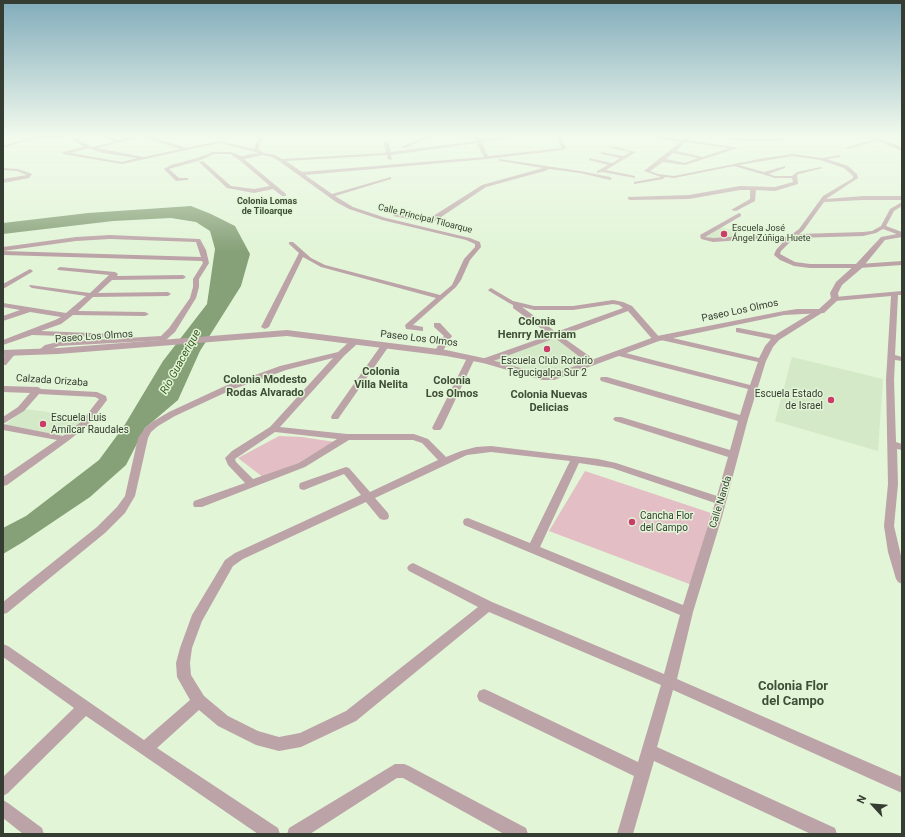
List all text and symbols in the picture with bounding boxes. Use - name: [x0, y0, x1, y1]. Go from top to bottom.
- district label: Colonia Lomas de Tiloarque: [237, 197, 297, 218]
- street label: Calle Principal Tiloarque: [377, 202, 473, 236]
- place label: Escuela José Ángel Zúñiga Huete: [732, 224, 811, 245]
- marker: Escuela José Ángel Zúñiga Huete: [719, 229, 729, 239]
- street label: Paseo Los Olmos: [701, 297, 779, 325]
- district label: Colonia Henrry Merriam: [498, 315, 576, 341]
- water label: Río Guacerique: [158, 327, 204, 397]
- street label: Paseo Los Olmos: [55, 328, 133, 346]
- street label: Paseo Los Olmos: [380, 328, 458, 350]
- marker: Escuela Club Rotario Tegucigalpa Sur 2: [542, 344, 552, 354]
- place label: Escuela Club Rotario Tegucigalpa Sur 2: [501, 355, 593, 378]
- district label: Colonia Villa Nelita: [354, 365, 408, 391]
- street label: Calzada Orizaba: [15, 372, 89, 390]
- district label: Colonia Modesto Rodas Alvarado: [223, 373, 307, 399]
- district label: Colonia Los Olmos: [426, 374, 478, 400]
- district label: Colonia Nuevas Delicias: [510, 388, 588, 414]
- place label: Escuela Estado de Israel: [755, 388, 823, 412]
- marker: Escuela Estado de Israel: [826, 395, 836, 405]
- place label: Escuela Luis Amílcar Raudales: [51, 412, 129, 436]
- marker: Escuela Luis Amílcar Raudales: [38, 419, 48, 429]
- street label: Calle Nanda: [707, 475, 735, 529]
- place label: Cancha Flor del Campo: [640, 510, 693, 534]
- marker: Cancha Flor del Campo: [627, 517, 637, 527]
- district label: Colonia Flor del Campo: [758, 679, 828, 710]
- north arrow: [853, 785, 893, 825]
- text: N: [854, 793, 869, 806]

